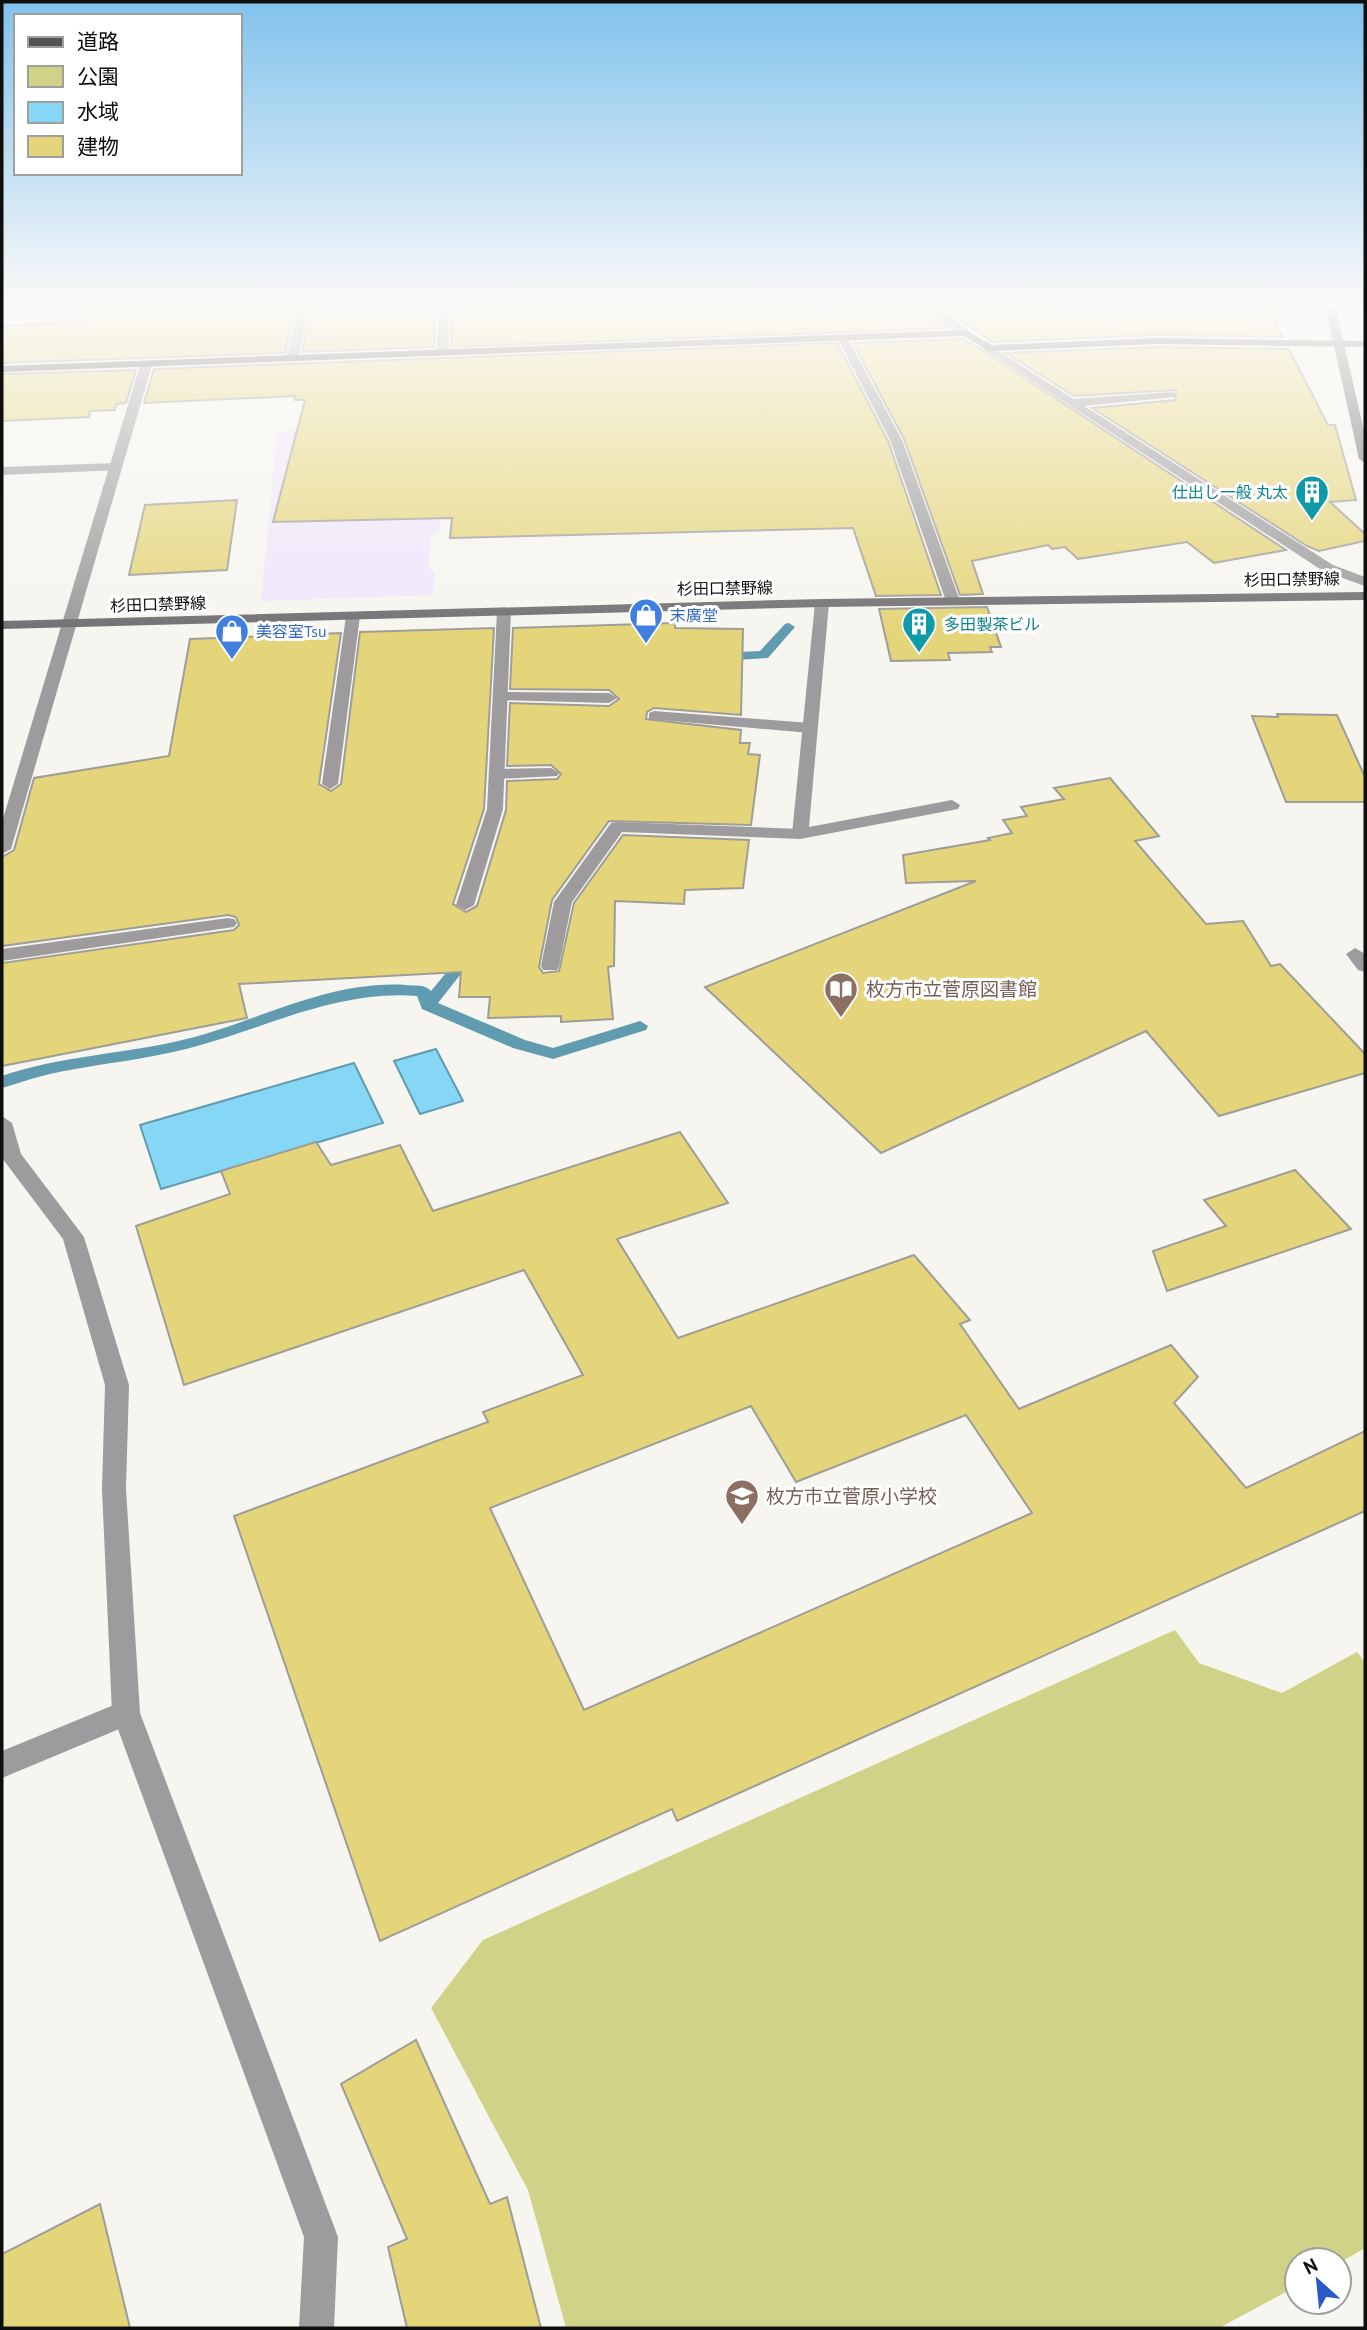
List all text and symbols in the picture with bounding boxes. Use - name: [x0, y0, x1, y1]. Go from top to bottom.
- legend: [14, 14, 242, 175]
- text: 道路: [77, 28, 119, 55]
- text: 公園: [77, 63, 119, 90]
- text: 水域: [77, 98, 119, 125]
- text: 建物: [77, 133, 119, 160]
- building icon: 仕出し一般 丸太: [1293, 473, 1331, 522]
- place label: 仕出し一般 丸太: [1172, 482, 1288, 502]
- street label: 杉田口禁野線: [1244, 568, 1340, 590]
- street label: 杉田口禁野線: [677, 577, 773, 599]
- street label: 杉田口禁野線: [110, 592, 206, 616]
- shop icon: 末廣堂: [627, 596, 665, 645]
- place label: 末廣堂: [670, 605, 718, 625]
- building icon: 多田製茶ビル: [900, 605, 938, 654]
- shop icon: 美容室Tsu: [213, 612, 251, 661]
- place label: 多田製茶ビル: [944, 614, 1040, 634]
- place label: 美容室Tsu: [256, 621, 327, 641]
- library icon: 枚方市立菅原図書館: [822, 970, 860, 1019]
- place label: 枚方市立菅原図書館: [866, 977, 1037, 1001]
- school or university icon: 枚方市立菅原小学校: [723, 1477, 761, 1526]
- place label: 枚方市立菅原小学校: [766, 1484, 937, 1508]
- north arrow: [1283, 2246, 1353, 2316]
- text: N: [1299, 2252, 1321, 2279]

